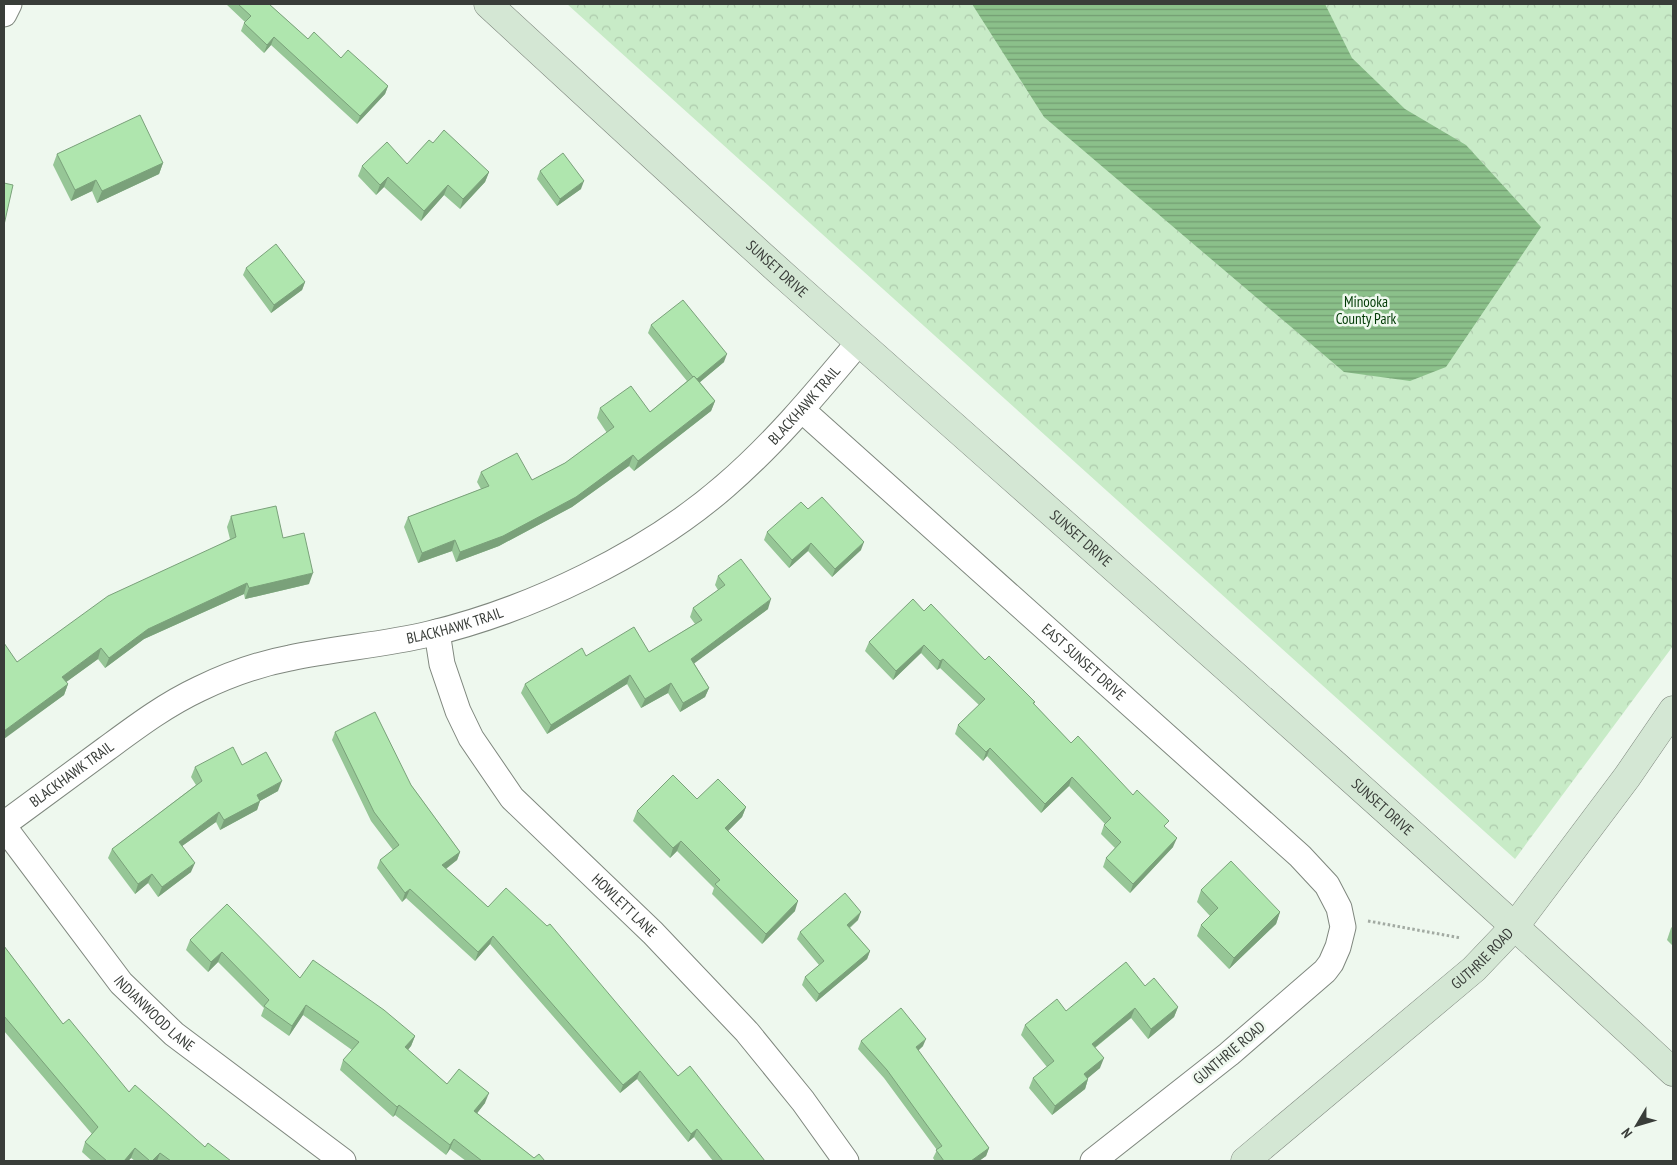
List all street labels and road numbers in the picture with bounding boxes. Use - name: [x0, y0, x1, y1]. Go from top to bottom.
- street label: SUNSET DRIVE: [742, 236, 812, 301]
- street label: BLACKHAWK TRAIL: [764, 361, 845, 449]
- street label: SUNSET DRIVE: [1046, 506, 1116, 571]
- street label: BLACKHAWK TRAIL: [405, 602, 506, 648]
- street label: EAST SUNSET DRIVE: [1038, 619, 1130, 704]
- street label: BLACKHAWK TRAIL: [26, 736, 118, 811]
- street label: SUNSET DRIVE: [1348, 774, 1418, 839]
- street label: HOWLETT LANE: [588, 869, 661, 941]
- street label: GUTHRIE ROAD: [1447, 924, 1517, 993]
- street label: INDIANWOOD LANE: [110, 972, 199, 1055]
- street label: GUNTHRIE ROAD: [1189, 1017, 1269, 1088]

